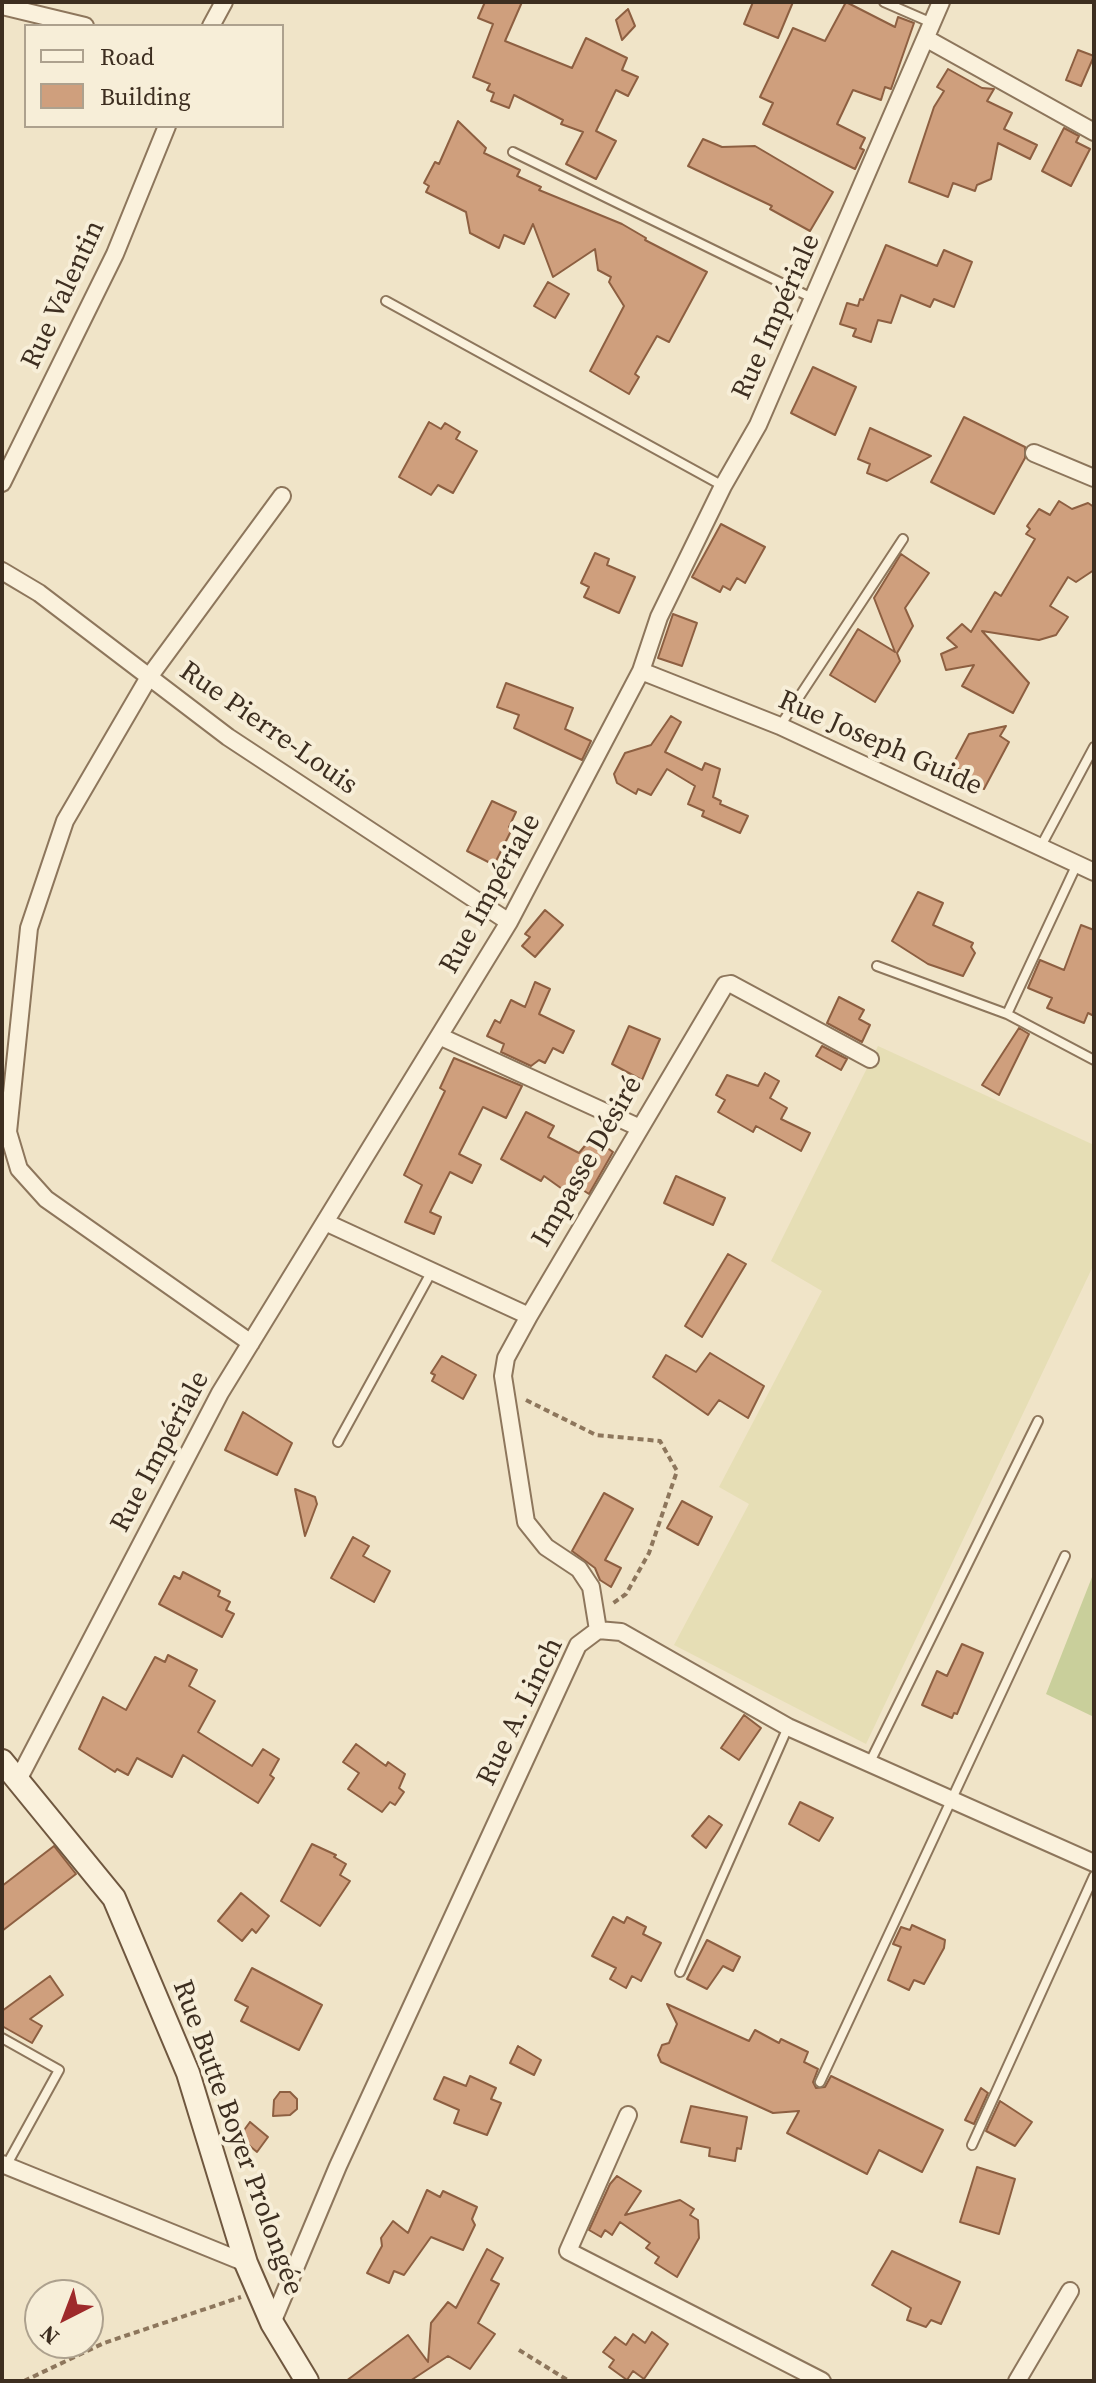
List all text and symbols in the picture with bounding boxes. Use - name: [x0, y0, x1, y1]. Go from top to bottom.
- legend: [24, 24, 284, 128]
- text: Road: [100, 40, 154, 73]
- text: Building: [100, 80, 191, 113]
- street label: Rue Valentin: [15, 216, 113, 374]
- street label: Rue Impériale: [726, 229, 828, 405]
- street label: Rue Pierre-Louis: [173, 655, 363, 803]
- street label: Rue Joseph Guide: [773, 684, 987, 804]
- street label: Rue Impériale: [433, 808, 549, 980]
- street label: Impasse Désiré: [526, 1071, 650, 1253]
- street label: Rue Impériale: [104, 1366, 218, 1538]
- street label: Rue A. Linch: [471, 1633, 571, 1791]
- street label: Rue Butte Boyer Prolongée: [164, 1976, 310, 2300]
- north arrow: [24, 2279, 104, 2359]
- text: N: [33, 2319, 65, 2352]

